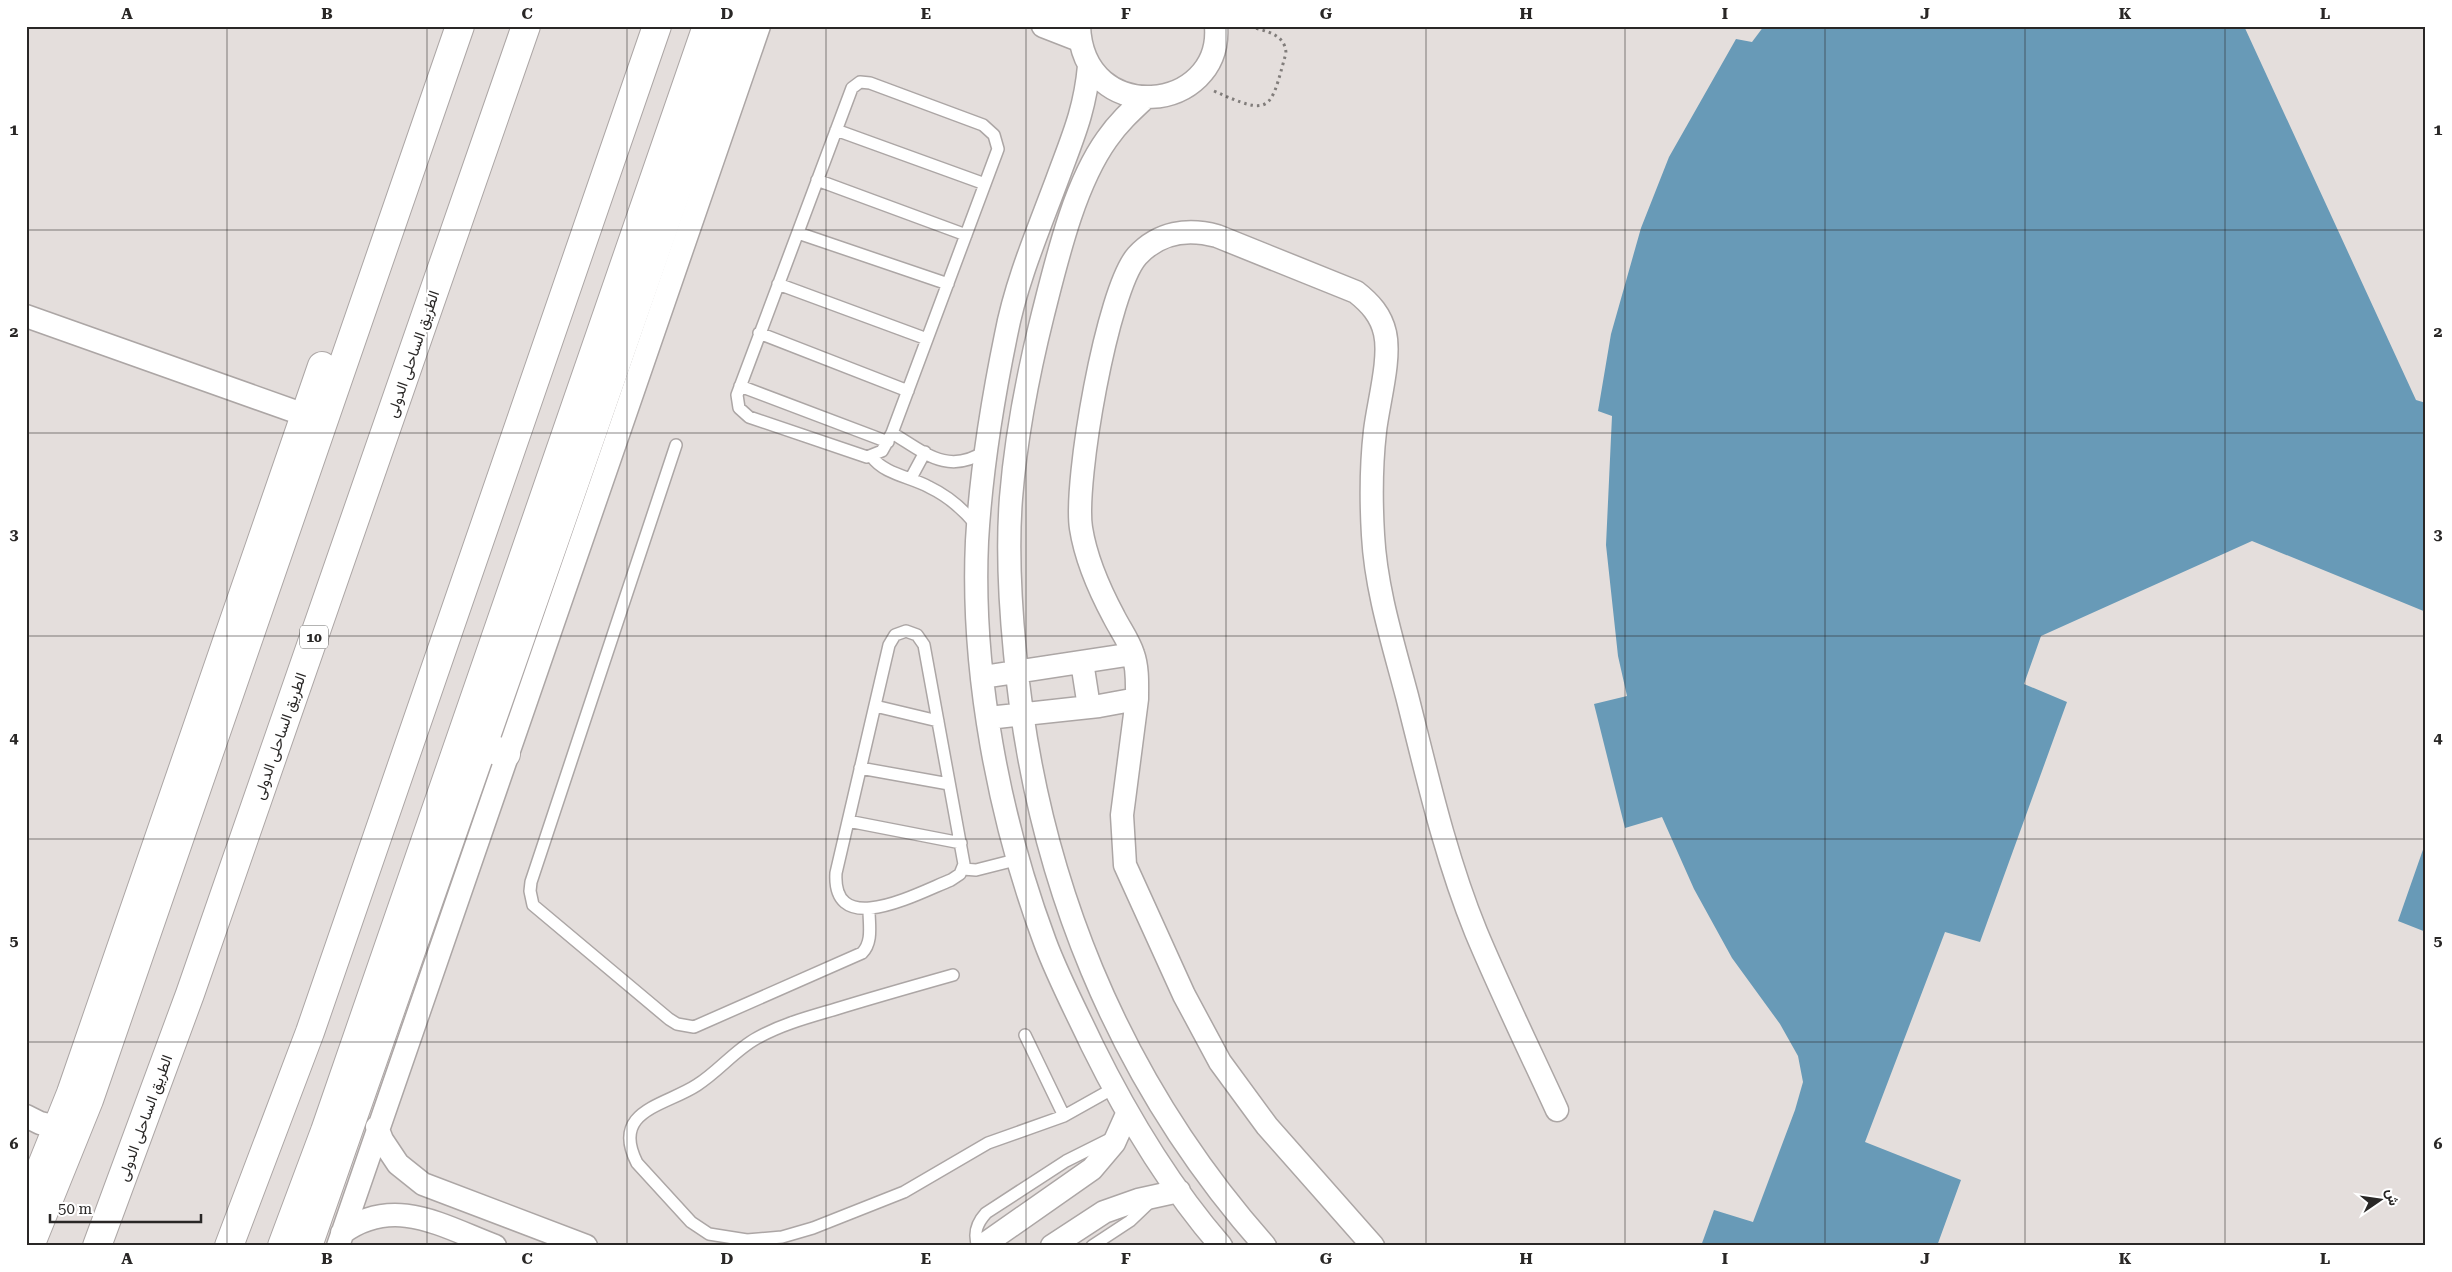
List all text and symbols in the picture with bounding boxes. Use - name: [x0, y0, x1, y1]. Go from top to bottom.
- text: A: [121, 4, 133, 23]
- text: B: [321, 4, 333, 23]
- text: C: [521, 4, 533, 23]
- text: D: [721, 4, 734, 23]
- text: E: [921, 4, 931, 23]
- text: F: [1121, 4, 1131, 23]
- text: G: [1320, 4, 1333, 23]
- text: H: [1519, 4, 1533, 23]
- text: I: [1722, 4, 1728, 23]
- text: J: [1920, 4, 1930, 23]
- text: K: [2119, 4, 2132, 23]
- text: L: [2320, 4, 2330, 23]
- text: 1: [10, 120, 19, 139]
- text: 1: [2434, 120, 2443, 139]
- street label: الطريق الساحلى الدولى: [383, 288, 444, 420]
- text: 2: [10, 322, 19, 341]
- text: 2: [2434, 322, 2443, 341]
- text: 3: [10, 525, 19, 544]
- text: 3: [2434, 525, 2443, 544]
- road number: 10: [300, 626, 328, 649]
- street label: الطريق الساحلى الدولى: [250, 670, 311, 802]
- text: 4: [10, 728, 19, 747]
- text: 4: [2434, 728, 2443, 747]
- text: 5: [10, 931, 19, 950]
- text: 5: [2434, 931, 2443, 950]
- street label: الطريق الساحلى الدولى: [114, 1052, 177, 1184]
- text: 6: [10, 1134, 19, 1153]
- text: 6: [2434, 1134, 2443, 1153]
- north arrow: [2354, 1174, 2404, 1224]
- text: ش: [2382, 1187, 2402, 1207]
- scale bar: [50, 1192, 201, 1224]
- text: 50 m: [58, 1200, 93, 1218]
- text: A: [121, 1249, 133, 1268]
- text: B: [321, 1249, 333, 1268]
- text: C: [521, 1249, 533, 1268]
- text: D: [721, 1249, 734, 1268]
- text: E: [921, 1249, 931, 1268]
- text: F: [1121, 1249, 1131, 1268]
- text: G: [1320, 1249, 1333, 1268]
- text: H: [1519, 1249, 1533, 1268]
- text: I: [1722, 1249, 1728, 1268]
- text: J: [1920, 1249, 1930, 1268]
- text: K: [2119, 1249, 2132, 1268]
- text: L: [2320, 1249, 2330, 1268]

